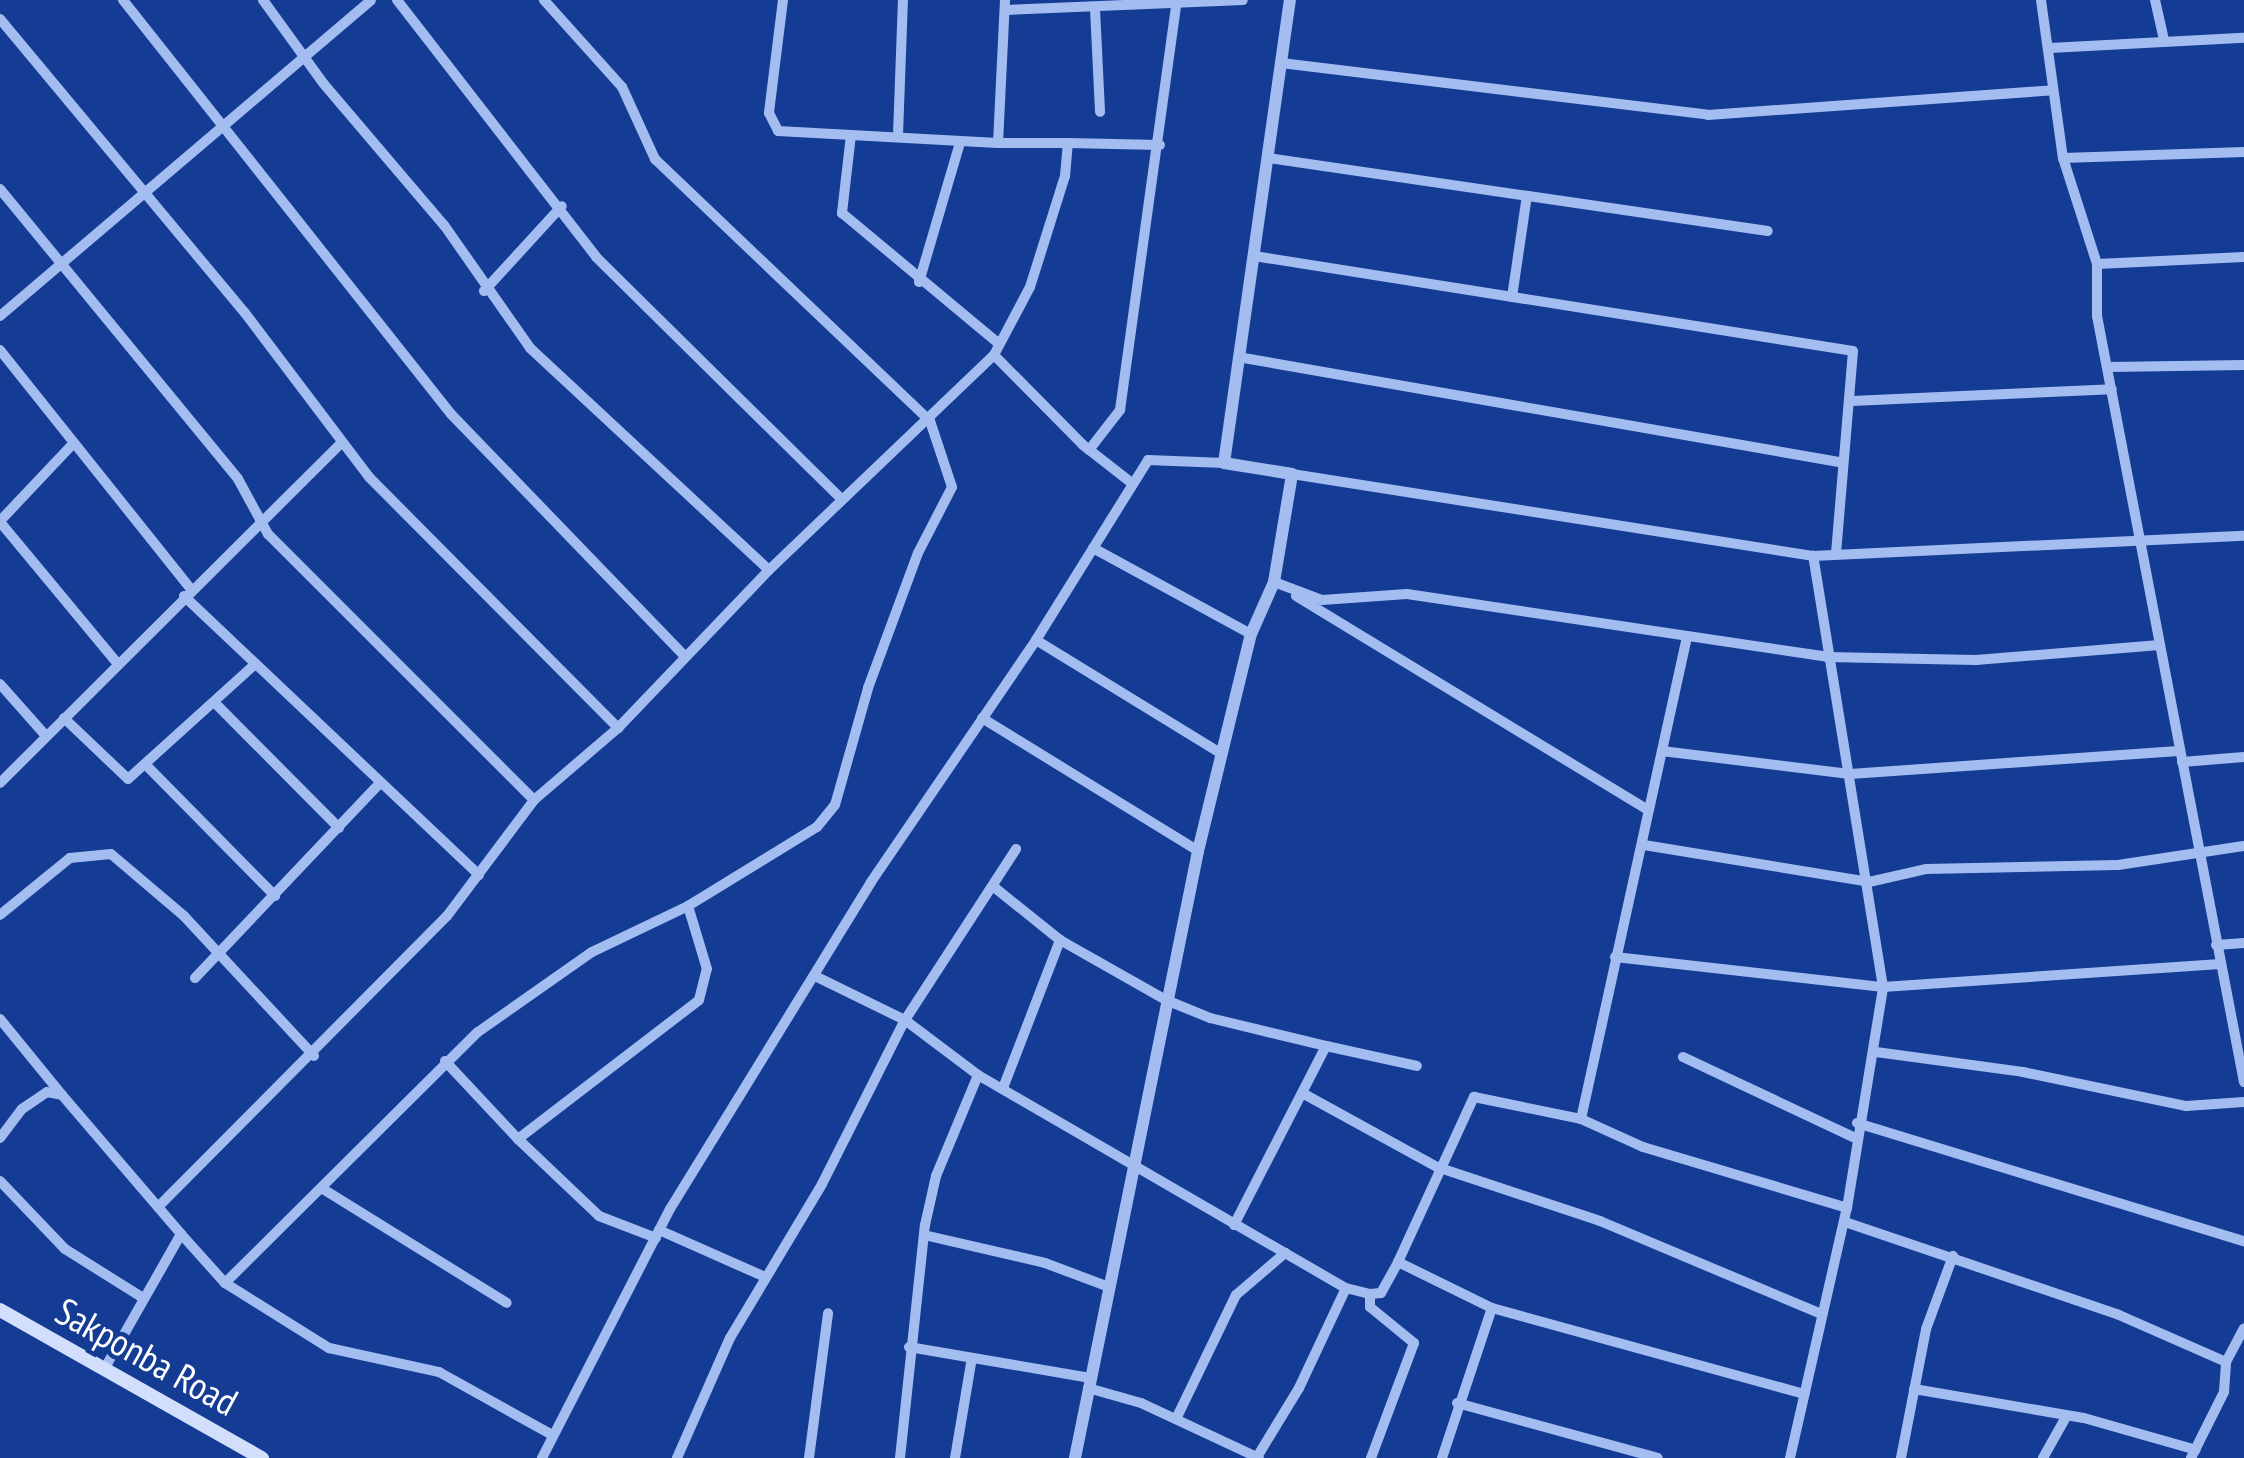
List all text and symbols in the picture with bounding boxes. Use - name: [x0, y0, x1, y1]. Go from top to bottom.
- street label: Sakponba Road: [48, 1287, 246, 1425]

